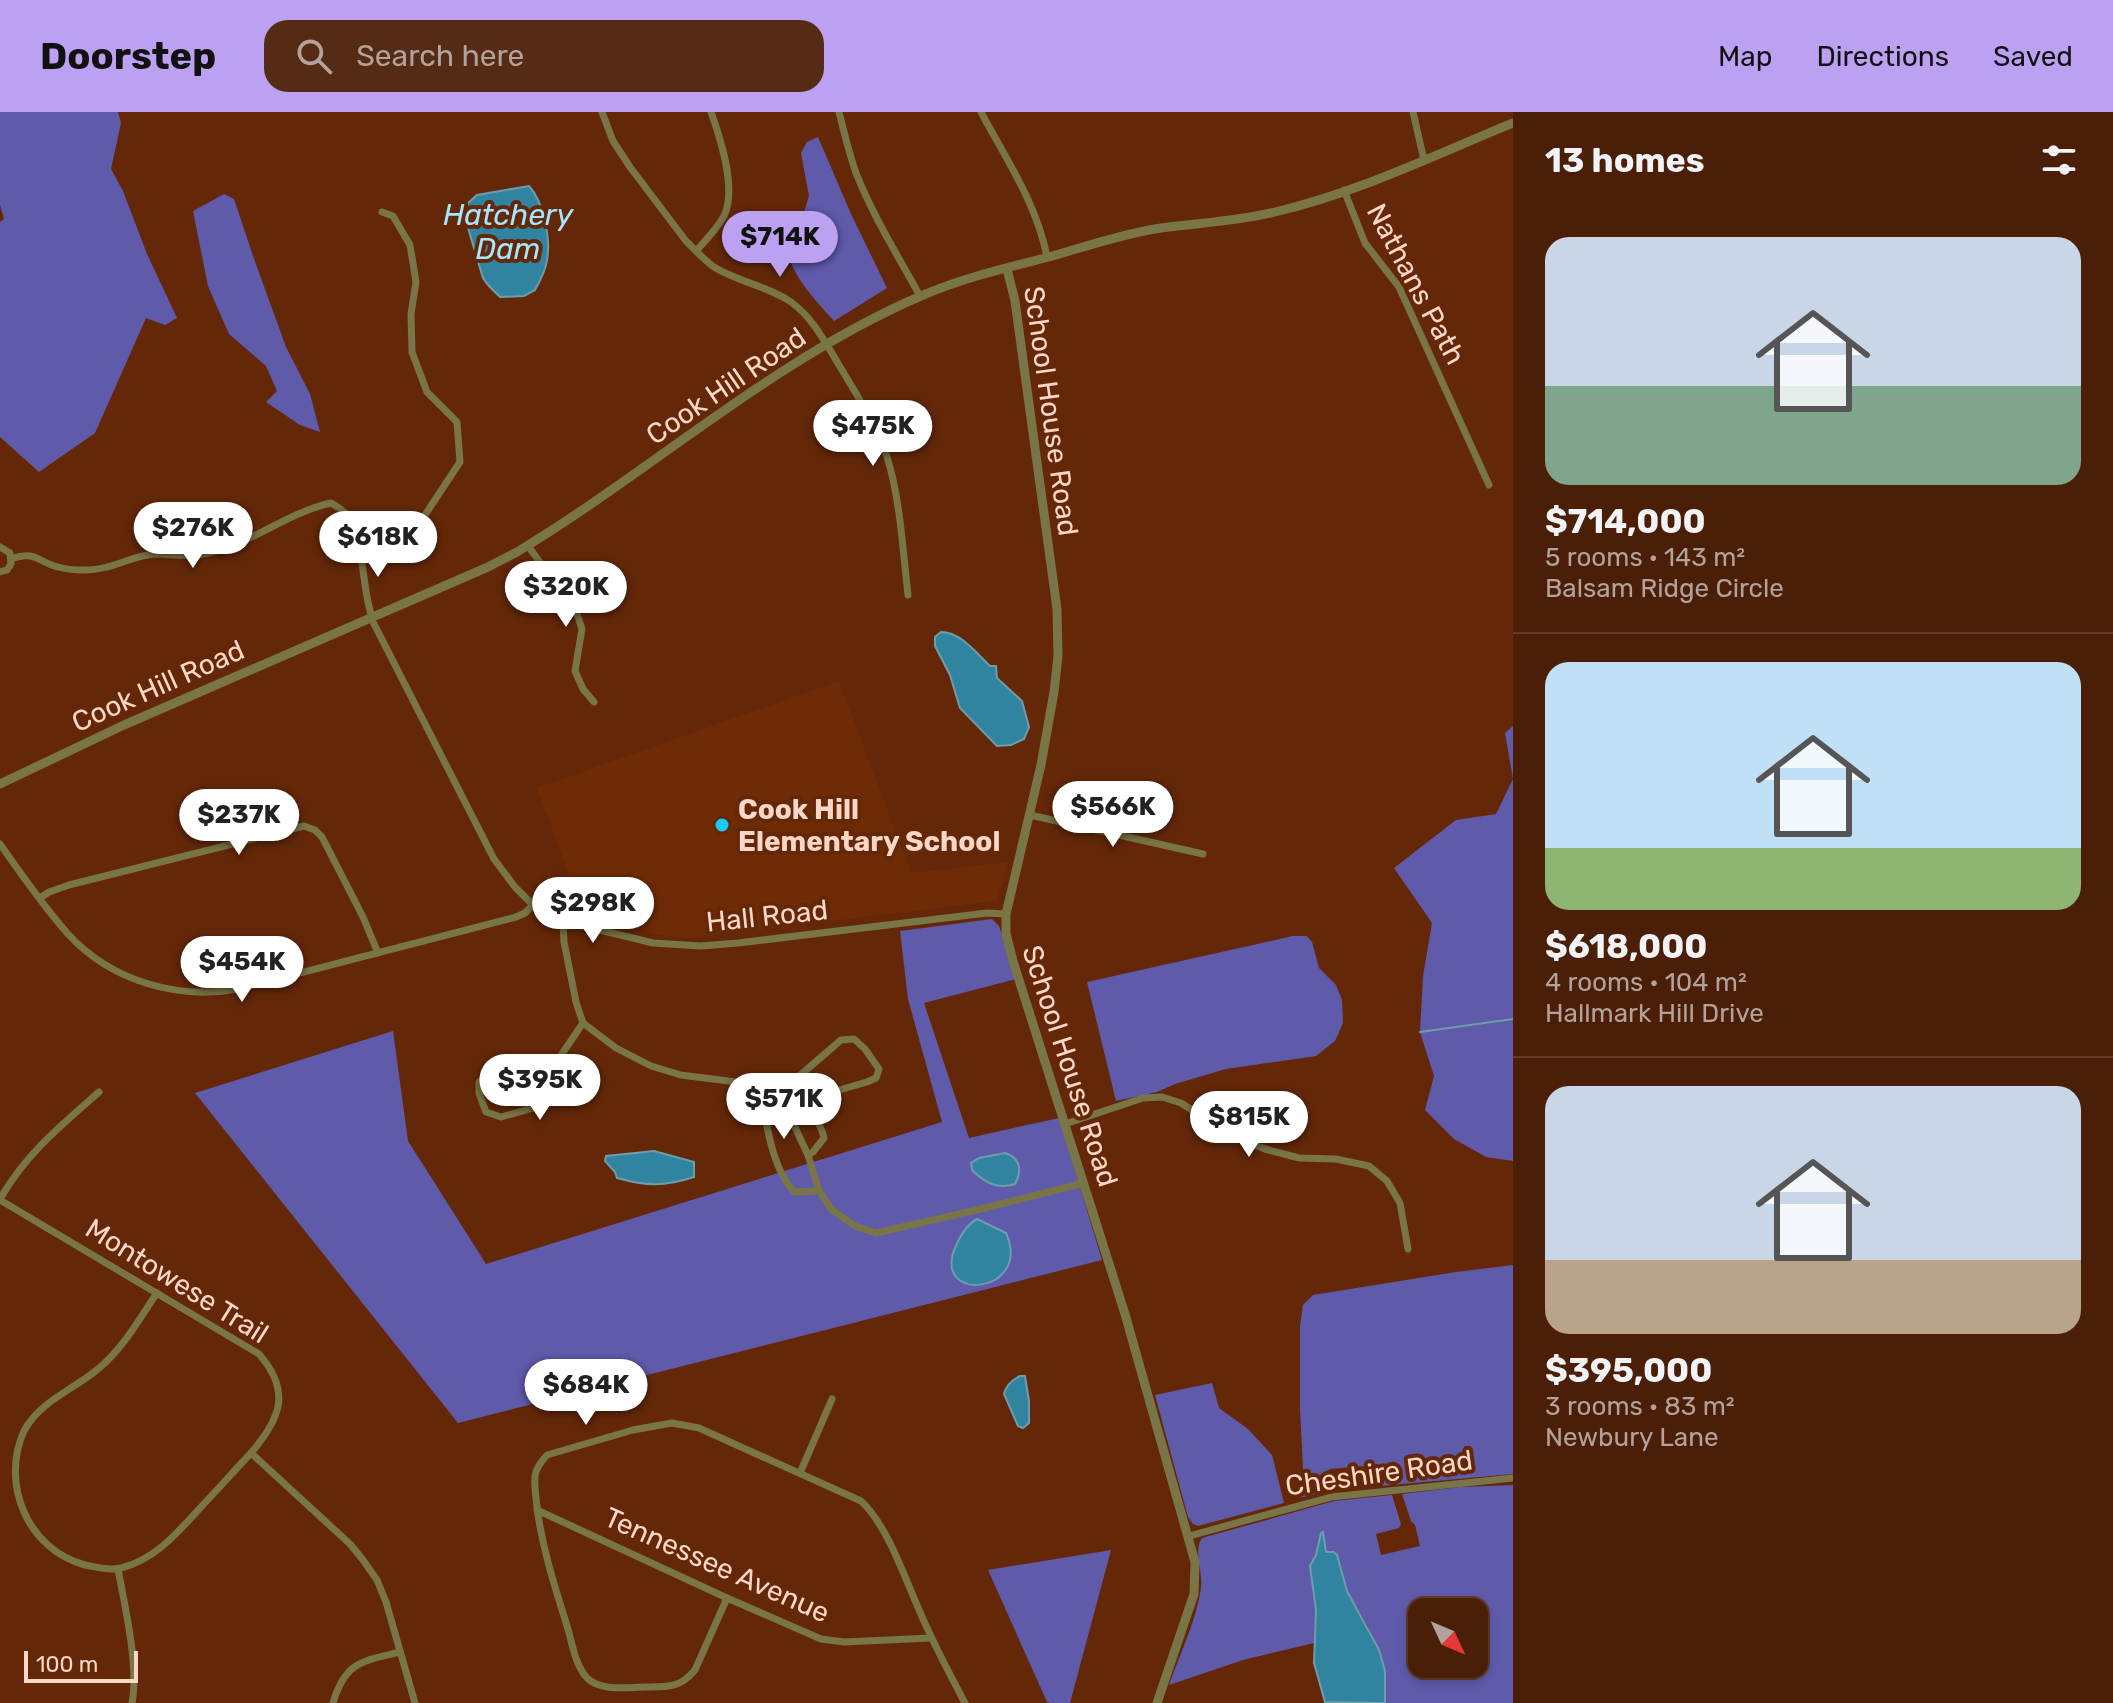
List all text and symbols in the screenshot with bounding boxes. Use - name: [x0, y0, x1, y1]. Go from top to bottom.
- search box: [264, 20, 824, 92]
- text: Doorstep: [40, 33, 216, 79]
- icon: search: [292, 34, 336, 78]
- text: Search here: [356, 38, 524, 74]
- text: Map: [1718, 40, 1772, 73]
- text: Directions: [1816, 40, 1949, 73]
- text: Saved: [1993, 40, 2073, 73]
- icon: filters: [2037, 138, 2081, 182]
- text: 13 homes: [1545, 140, 1705, 181]
- water label: Hatchery Dam: [443, 197, 574, 267]
- street label: Nathans Path: [1360, 198, 1472, 370]
- pin: $714K: [724, 211, 836, 279]
- text: $714K: [740, 221, 820, 252]
- street label: School House Road: [1017, 284, 1085, 538]
- icon: home: [1741, 289, 1885, 433]
- street label: Cook Hill Road: [640, 320, 812, 452]
- pin: $475K: [817, 400, 929, 468]
- text: $475K: [831, 410, 915, 441]
- text: $714,000: [1545, 501, 1706, 542]
- pin: $276K: [137, 502, 249, 570]
- pin: $618K: [322, 511, 434, 579]
- text: $276K: [152, 512, 234, 543]
- text: $618K: [337, 521, 419, 552]
- text: 5 rooms · 143 m²: [1545, 542, 1745, 573]
- pin: $320K: [510, 561, 622, 629]
- text: $320K: [523, 571, 609, 602]
- text: Balsam Ridge Circle: [1545, 573, 1784, 604]
- street label: Cook Hill Road: [67, 633, 249, 739]
- icon: home: [1741, 714, 1885, 858]
- pin: $566K: [1057, 781, 1169, 849]
- pin: $237K: [183, 789, 295, 857]
- text: $566K: [1070, 791, 1156, 822]
- place label: Cook Hill Elementary School: [738, 793, 1000, 858]
- text: $237K: [197, 799, 281, 830]
- marker: Cook Hill Elementary School: [713, 816, 731, 834]
- pin: $298K: [537, 877, 649, 945]
- text: $298K: [550, 887, 636, 918]
- street label: Hall Road: [704, 893, 830, 939]
- text: $618,000: [1545, 926, 1707, 967]
- pin: $454K: [186, 936, 298, 1004]
- street label: School House Road: [1015, 941, 1125, 1191]
- text: $454K: [199, 946, 285, 977]
- text: 4 rooms · 104 m²: [1545, 967, 1747, 998]
- text: Hallmark Hill Drive: [1545, 998, 1764, 1029]
- pin: $395K: [484, 1054, 596, 1122]
- text: $395K: [497, 1064, 583, 1095]
- pin: $571K: [728, 1073, 840, 1141]
- text: $571K: [744, 1083, 824, 1114]
- pin: $815K: [1193, 1091, 1305, 1159]
- text: $815K: [1208, 1101, 1290, 1132]
- icon: home: [1741, 1138, 1885, 1282]
- street label: Montowese Trail: [80, 1212, 274, 1350]
- text: $395,000: [1545, 1350, 1712, 1391]
- pin: $684K: [530, 1359, 642, 1427]
- text: $684K: [543, 1369, 629, 1400]
- text: 3 rooms · 83 m²: [1545, 1391, 1735, 1422]
- text: Newbury Lane: [1545, 1422, 1718, 1453]
- street label: Cheshire Road: [1283, 1444, 1475, 1502]
- street label: Tennessee Avenue: [599, 1501, 835, 1629]
- north arrow: [1408, 1598, 1488, 1678]
- map controls: [1408, 1598, 1488, 1678]
- scale bar: [24, 1647, 138, 1683]
- text: 100 m: [36, 1651, 98, 1678]

